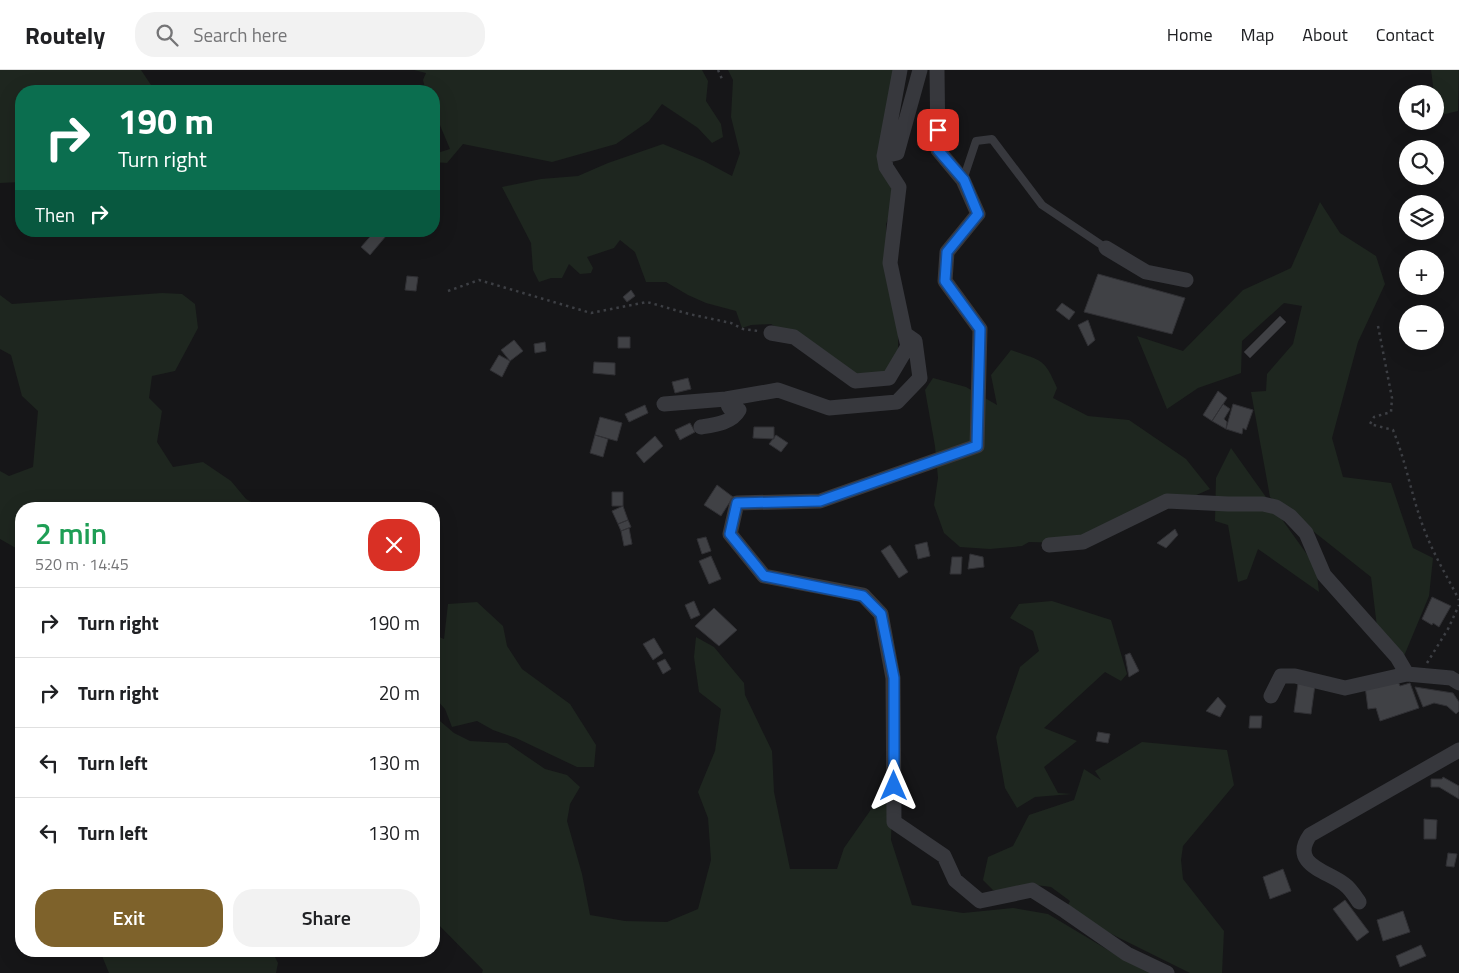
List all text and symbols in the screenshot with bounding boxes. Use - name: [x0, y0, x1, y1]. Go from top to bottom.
- search box: [135, 12, 485, 57]
- text: Routely: [25, 17, 105, 53]
- text: Search here: [193, 20, 287, 49]
- icon: search: [153, 21, 181, 49]
- text: Home: [1167, 21, 1213, 48]
- text: Map: [1241, 21, 1274, 48]
- text: About: [1302, 21, 1348, 48]
- text: Contact: [1376, 21, 1434, 48]
- map controls: [1399, 85, 1444, 350]
- button: sound: [1399, 85, 1444, 130]
- text: 190 m: [118, 94, 214, 148]
- icon: right: [35, 105, 100, 170]
- pin: [917, 109, 959, 151]
- icon: arrive: [924, 116, 952, 144]
- button: search: [1399, 140, 1444, 185]
- text: Turn right: [118, 142, 207, 176]
- button: layers: [1399, 195, 1444, 240]
- text: Then: [35, 200, 75, 229]
- icon: right: [85, 200, 113, 228]
- button: +: [1399, 250, 1444, 295]
- button: −: [1399, 305, 1444, 350]
- text: 2 min: [35, 510, 107, 556]
- button: close: [368, 519, 420, 571]
- text: 520 m · 14:45: [35, 552, 129, 576]
- text: Turn right: [78, 608, 159, 637]
- text: 190 m: [368, 608, 420, 637]
- icon: right: [35, 609, 63, 637]
- text: Turn right: [78, 678, 159, 707]
- text: 20 m: [379, 678, 420, 707]
- icon: right: [35, 679, 63, 707]
- text: Turn left: [78, 748, 148, 777]
- text: 130 m: [368, 748, 420, 777]
- icon: left: [35, 749, 63, 777]
- position arrow: [867, 759, 919, 811]
- text: Turn left: [78, 818, 148, 847]
- text: 130 m: [368, 818, 420, 847]
- icon: left: [35, 819, 63, 847]
- button: Exit: [35, 889, 223, 947]
- button: Share: [233, 889, 420, 947]

